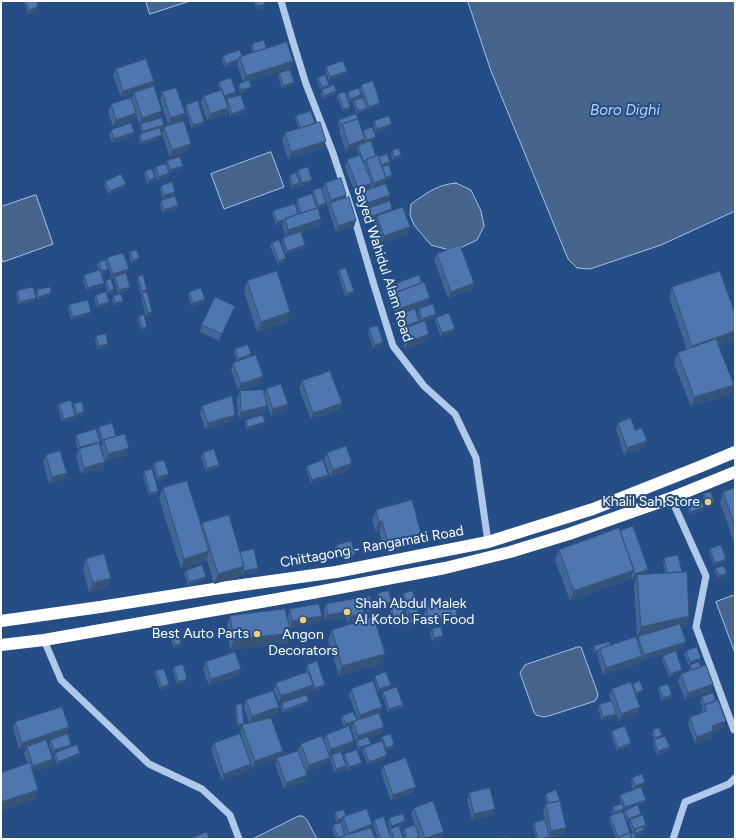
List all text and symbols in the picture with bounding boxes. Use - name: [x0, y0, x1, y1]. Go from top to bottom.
- water label: Boro Dighi: [590, 102, 660, 120]
- street label: Sayed Wahidul Alam Road: [350, 184, 416, 344]
- place label: Khalil Sah Store: [602, 494, 700, 510]
- marker: Khalil Sah Store: [703, 497, 713, 507]
- street label: Chittagong - Rangamati Road: [279, 523, 465, 571]
- place label: Shah Abdul Malek Al Kotob Fast Food: [355, 596, 474, 628]
- marker: Shah Abdul Malek Al Kotob Fast Food: [342, 607, 352, 617]
- marker: Angon Decorators: [298, 615, 308, 625]
- place label: Best Auto Parts: [152, 626, 249, 642]
- place label: Angon Decorators: [268, 627, 338, 660]
- marker: Best Auto Parts: [252, 629, 262, 639]

